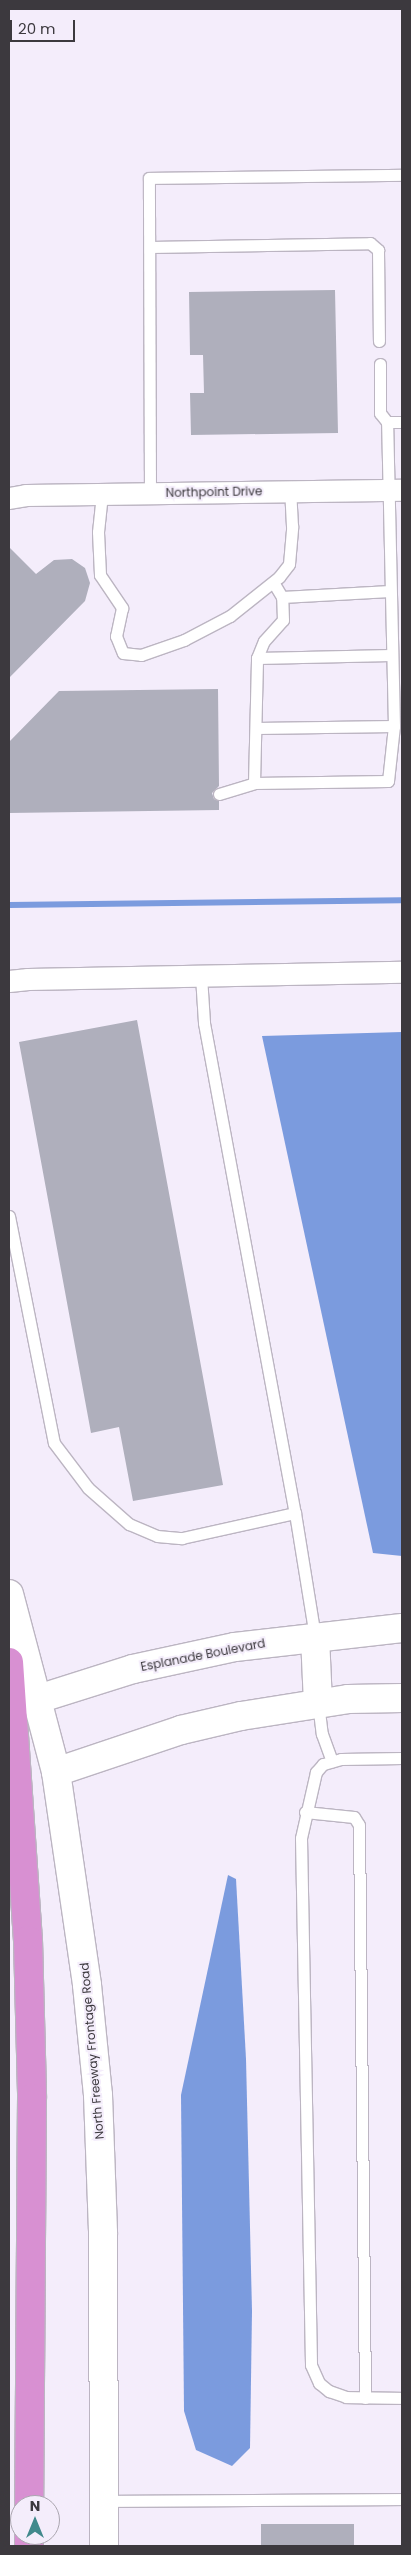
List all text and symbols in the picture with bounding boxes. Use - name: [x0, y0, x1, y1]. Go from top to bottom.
- scale bar: [12, 10, 78, 42]
- text: 20 m: [18, 18, 56, 39]
- street label: Northpoint Drive: [166, 484, 262, 500]
- street label: Esplanade Boulevard: [139, 1636, 267, 1674]
- street label: North Freeway Frontage Road: [77, 1962, 107, 2140]
- north arrow: [10, 2495, 60, 2545]
- text: N: [30, 2496, 40, 2516]

